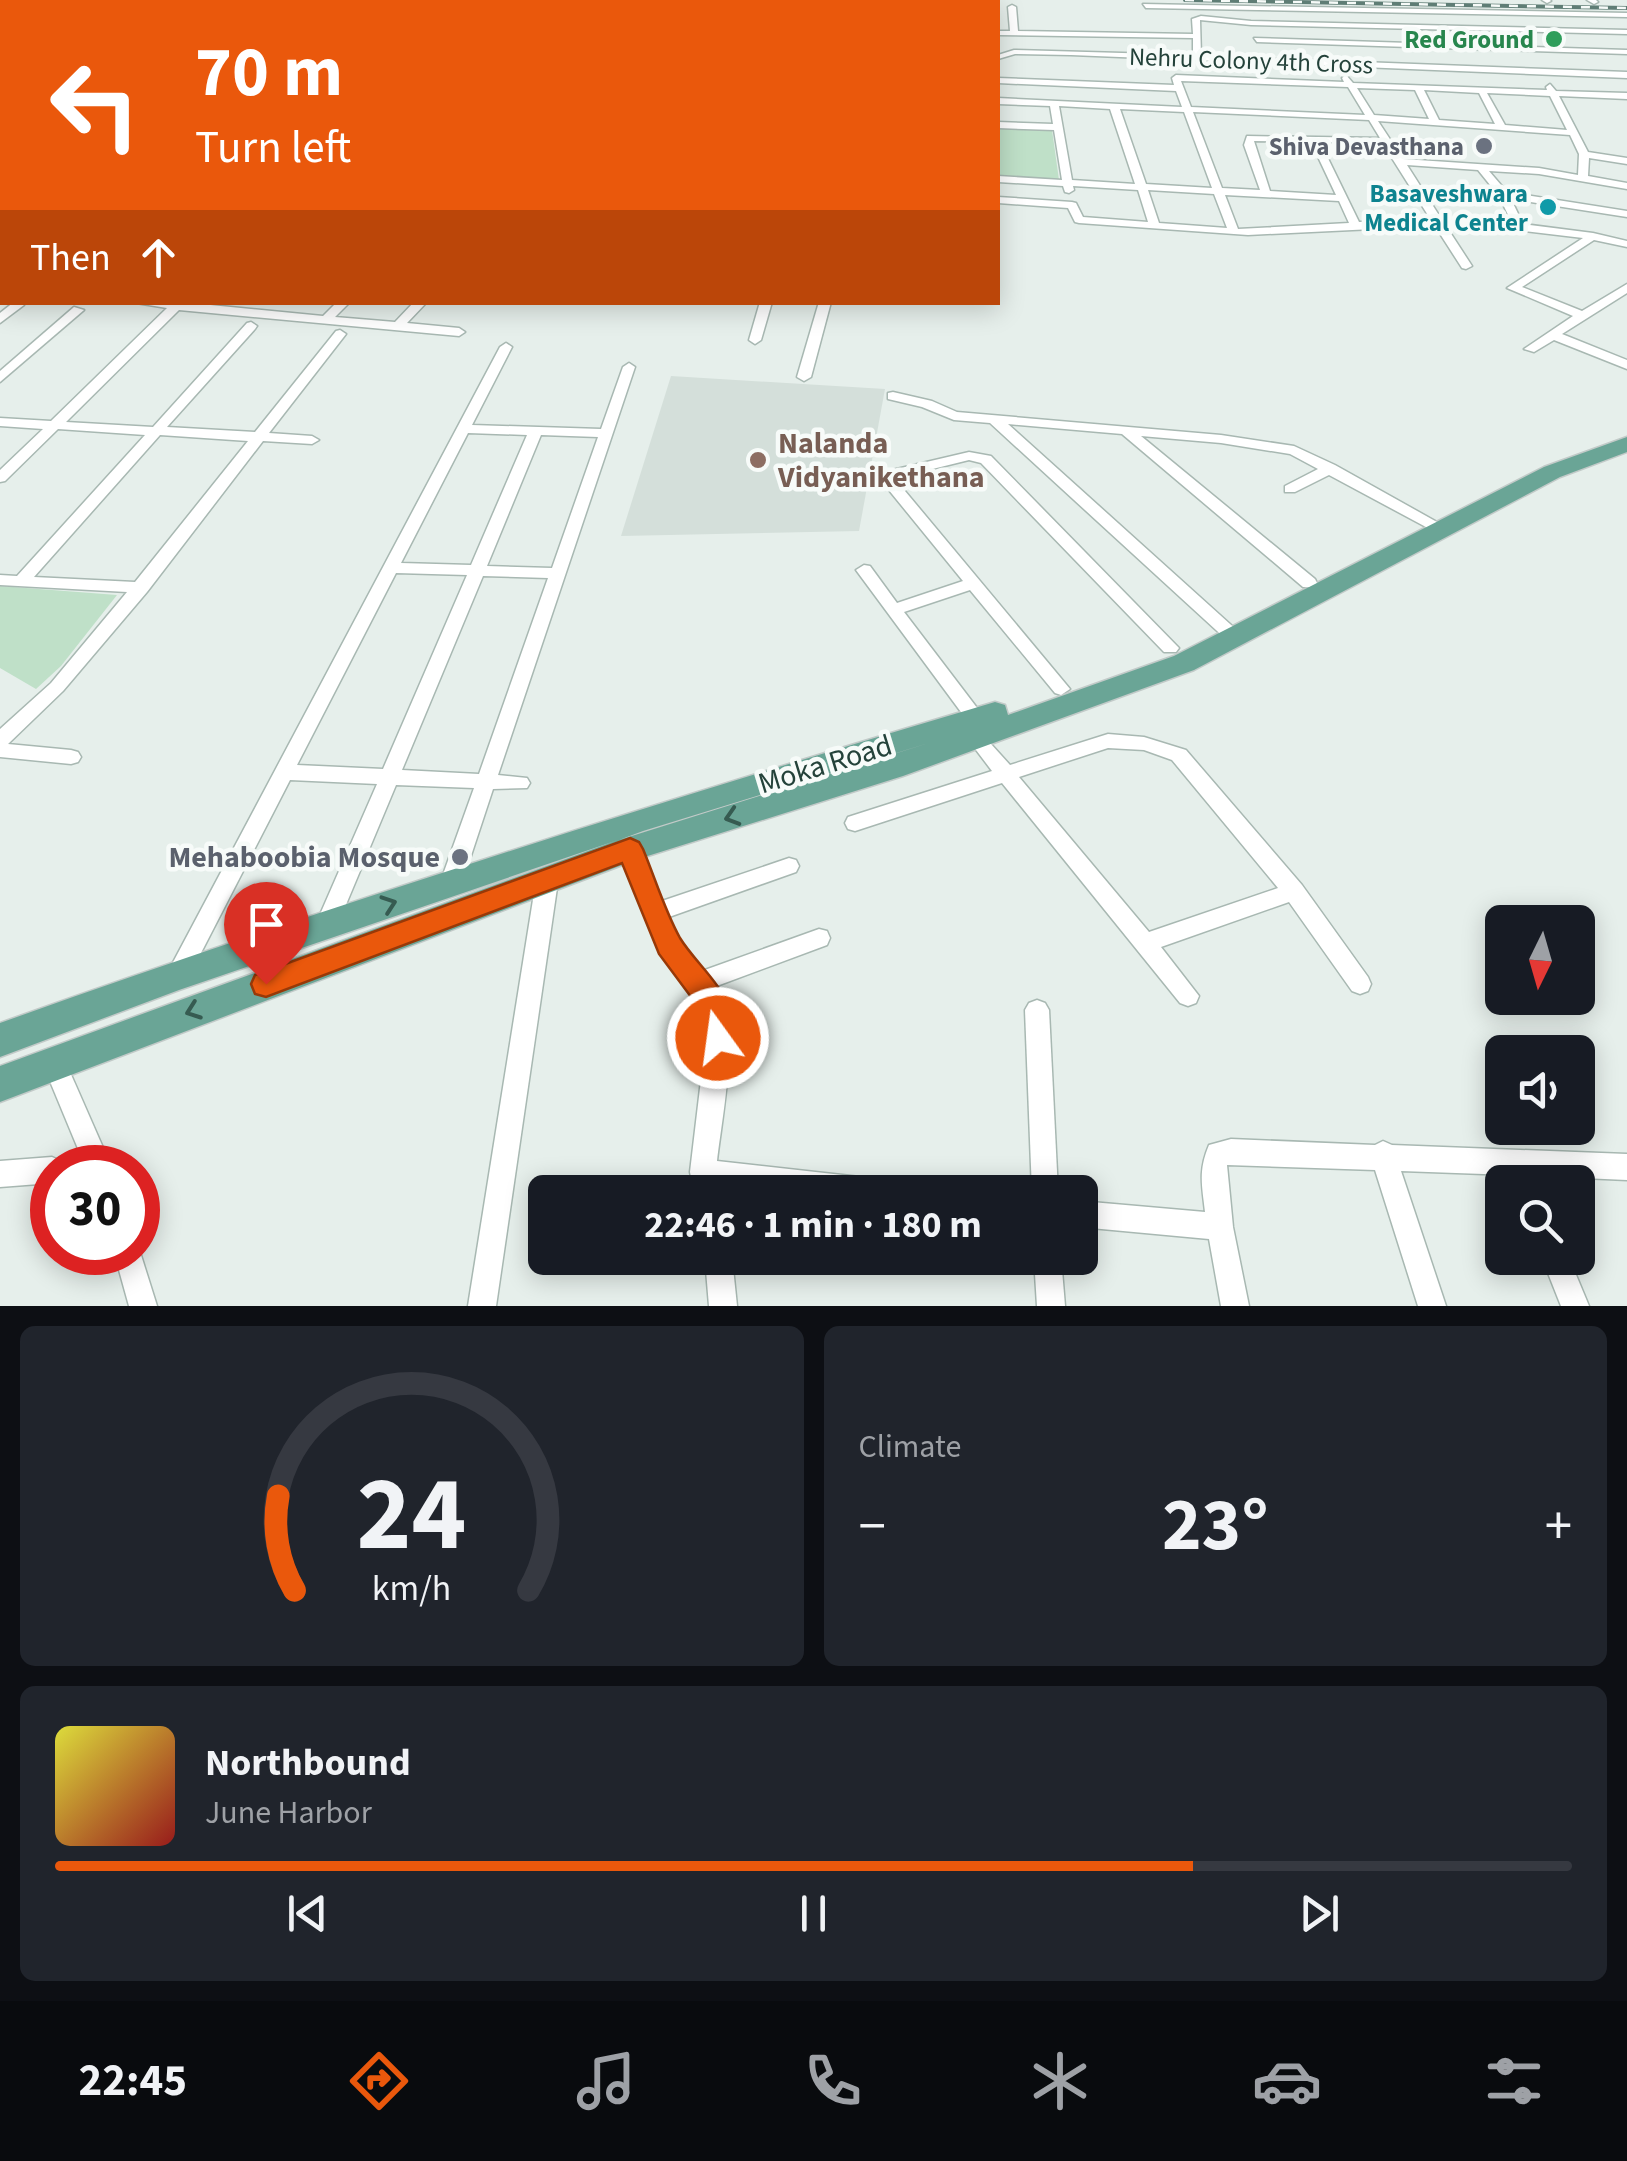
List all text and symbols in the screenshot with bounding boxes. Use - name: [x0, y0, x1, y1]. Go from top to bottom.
- place label: Red Ground: [1404, 22, 1534, 58]
- text: 70 m: [195, 23, 343, 123]
- marker: Red Ground: [1543, 28, 1565, 50]
- street label: Nehru Colony 4th Cross: [1128, 39, 1374, 83]
- icon: left: [30, 40, 160, 170]
- text: Turn left: [195, 116, 351, 180]
- place label: Shiva Devasthana: [1269, 129, 1464, 165]
- marker: Shiva Devasthana: [1473, 135, 1495, 157]
- place label: Basaveshwara Medical Center: [1364, 176, 1528, 241]
- marker: Basaveshwara Medical Center: [1537, 196, 1559, 218]
- icon: ahead: [131, 230, 186, 285]
- text: Then: [30, 231, 111, 285]
- place label: Nalanda Vidyanikethana: [777, 422, 985, 499]
- marker: Nalanda Vidyanikethana: [747, 449, 769, 471]
- street label: Moka Road: [753, 724, 897, 805]
- one-way arrow: [724, 805, 741, 826]
- place label: Mehaboobia Mosque: [168, 836, 440, 879]
- marker: Mehaboobia Mosque: [449, 846, 471, 868]
- pin: [224, 882, 309, 985]
- one-way arrow: [380, 896, 397, 916]
- icon: arrive: [239, 897, 294, 952]
- north arrow: [1485, 905, 1595, 1015]
- map controls: [1485, 905, 1595, 1275]
- position arrow: [666, 986, 770, 1090]
- one-way arrow: [185, 999, 202, 1020]
- button: sound: [1485, 1035, 1595, 1145]
- speed limit sign: 30: [30, 1145, 160, 1275]
- button: search: [1485, 1165, 1595, 1275]
- text: 22:46 · 1 min · 180 m: [644, 1198, 982, 1252]
- text: Climate: [859, 1424, 961, 1470]
- text: 24: [357, 1442, 467, 1590]
- text: 23°: [1162, 1472, 1269, 1579]
- text: −: [859, 1488, 886, 1566]
- text: +: [1545, 1488, 1572, 1566]
- text: km/h: [372, 1563, 451, 1614]
- text: Northbound: [205, 1736, 411, 1790]
- text: June Harbor: [205, 1790, 372, 1836]
- icon: previous: [280, 1886, 335, 1941]
- icon: pause: [786, 1886, 841, 1941]
- icon: next: [1292, 1886, 1347, 1941]
- icon: directions: [344, 2046, 414, 2116]
- icon: music: [571, 2046, 641, 2116]
- icon: phone: [798, 2046, 868, 2116]
- icon: climate: [1025, 2046, 1095, 2116]
- icon: car: [1252, 2046, 1322, 2116]
- icon: filters: [1479, 2046, 1549, 2116]
- text: 22:45: [78, 2049, 187, 2113]

